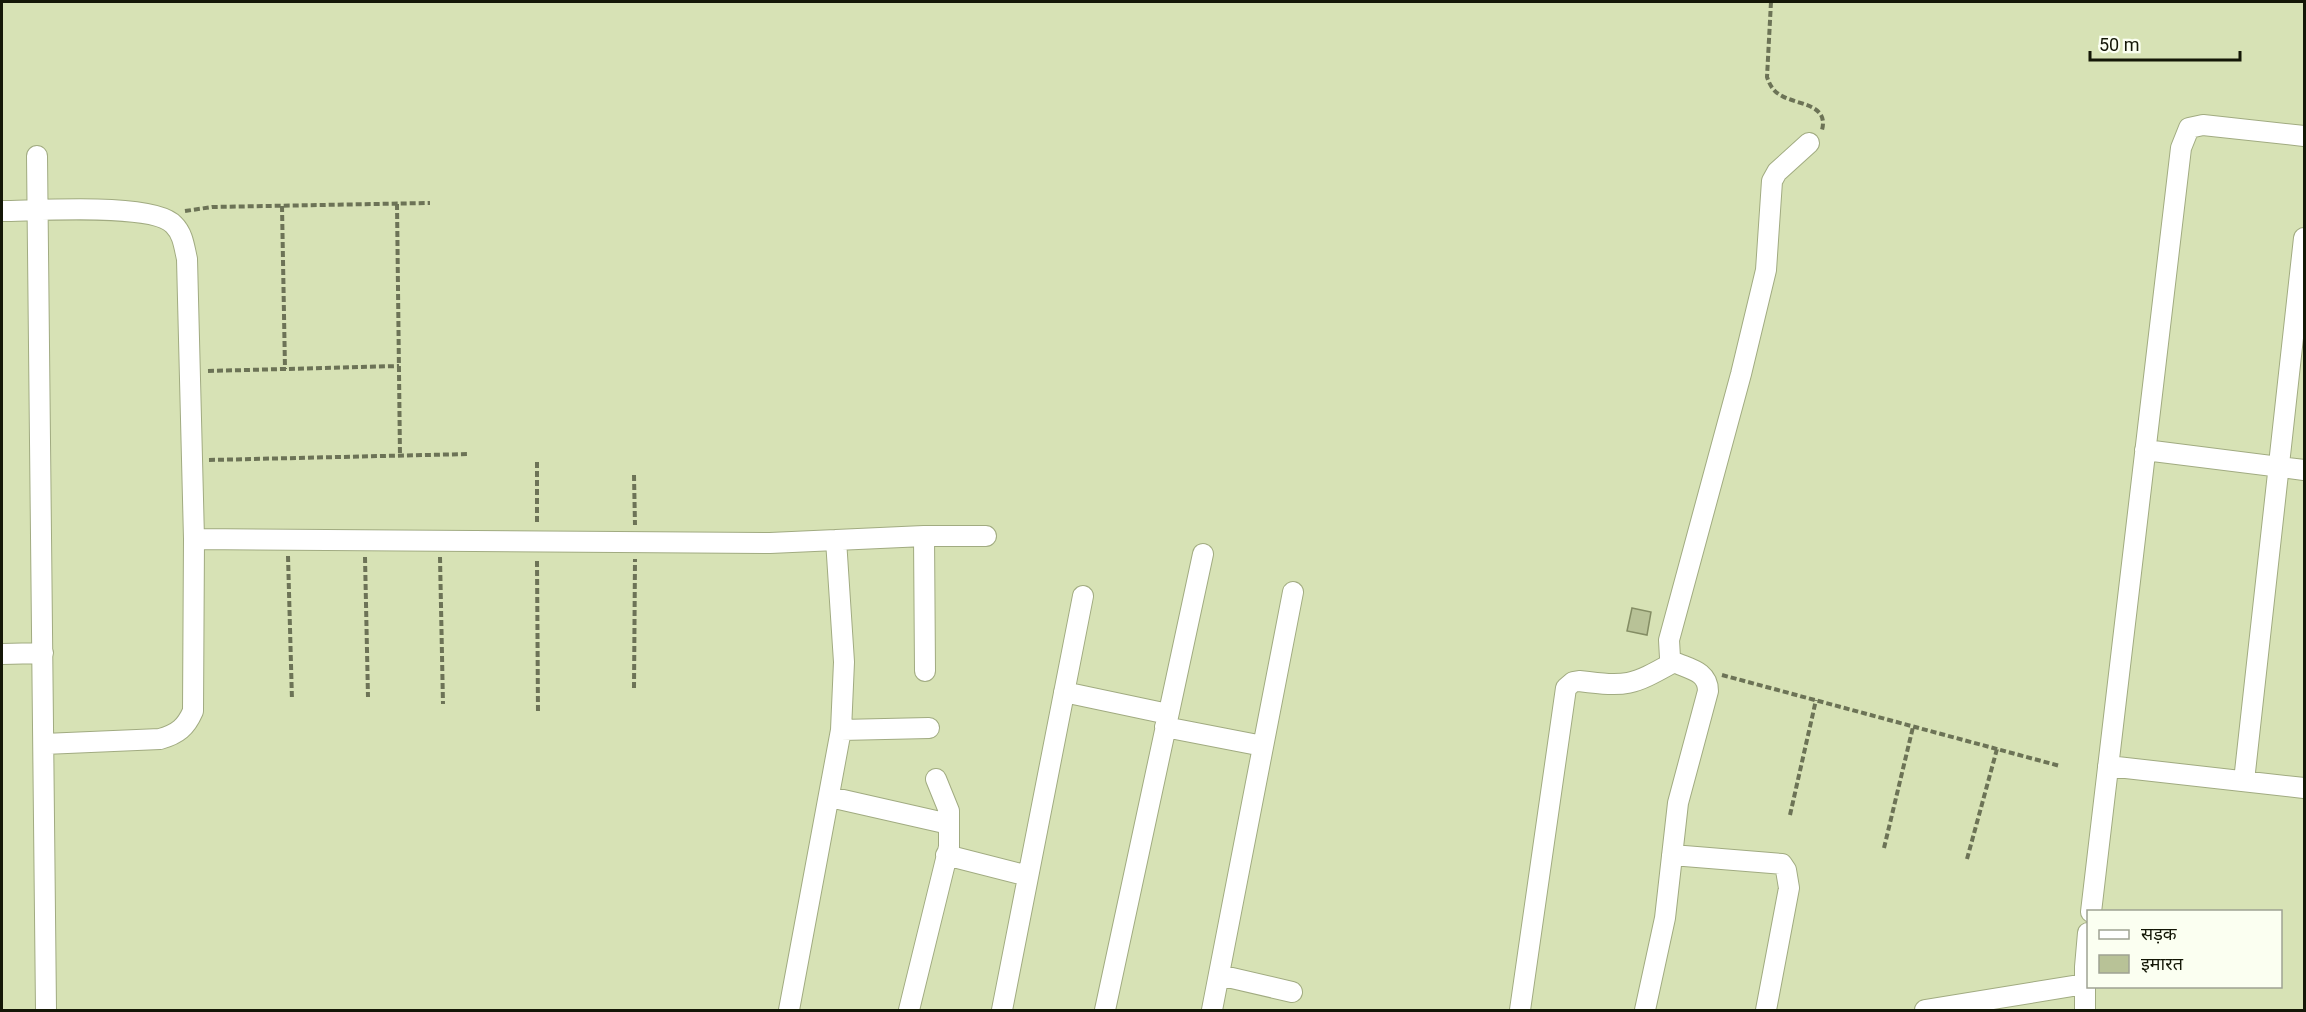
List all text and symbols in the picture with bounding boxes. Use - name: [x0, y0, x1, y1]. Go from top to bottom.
- scale bar: [2090, 24, 2240, 62]
- text: 50 m: [2099, 34, 2139, 55]
- legend: [2087, 910, 2282, 988]
- text: सड़क: [2141, 923, 2178, 944]
- text: इमारत: [2141, 953, 2184, 974]

